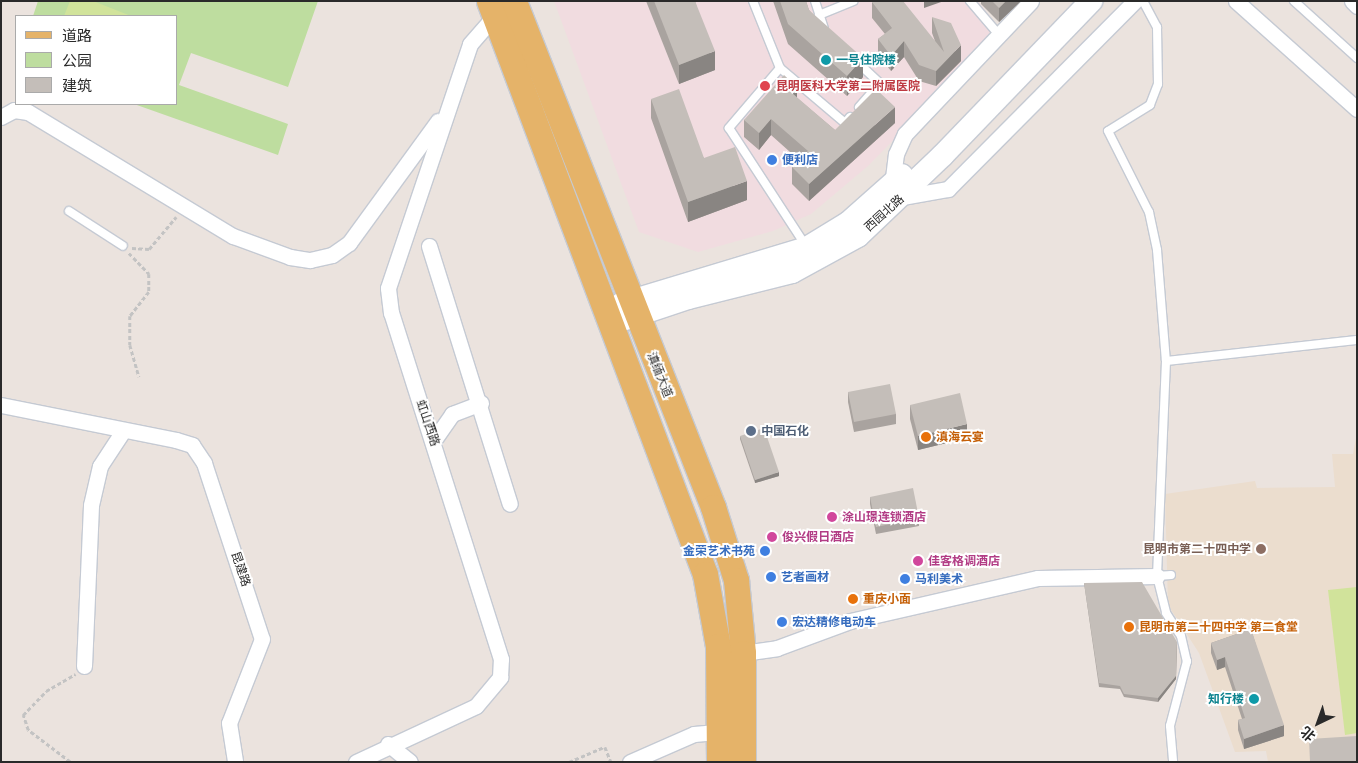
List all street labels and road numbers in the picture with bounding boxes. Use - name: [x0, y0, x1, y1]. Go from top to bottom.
- street label: 西园北路: [861, 192, 907, 234]
- street label: 滇缅大道: [644, 350, 676, 400]
- street label: 虹山西路: [413, 398, 443, 448]
- street label: 昆建路: [228, 550, 254, 588]

